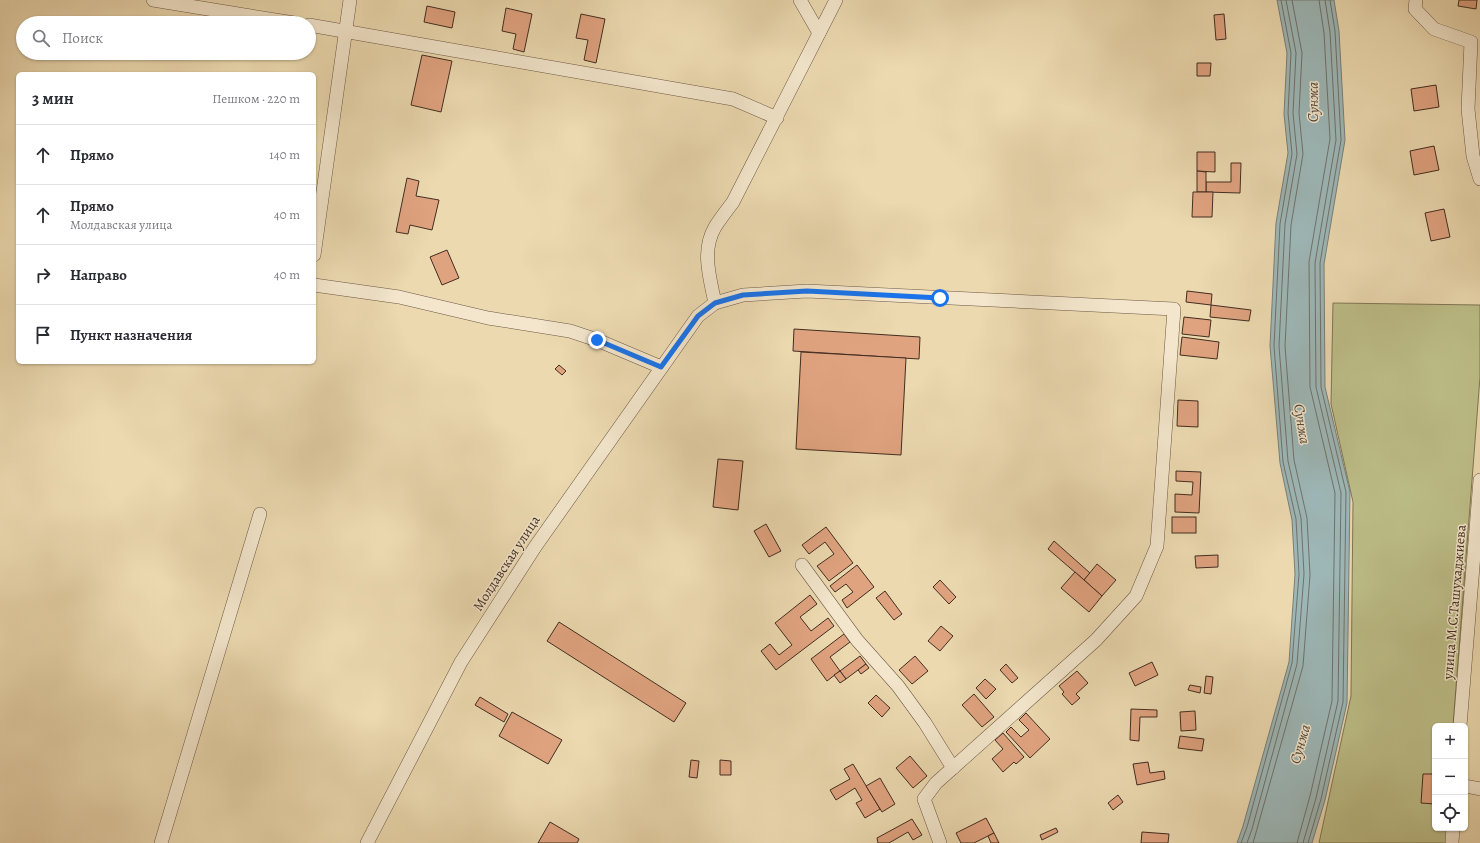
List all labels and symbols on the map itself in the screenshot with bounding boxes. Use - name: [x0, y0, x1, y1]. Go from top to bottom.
- water label: Сунжа: [1303, 82, 1323, 122]
- route start: [931, 289, 949, 307]
- route end: [588, 331, 606, 349]
- water label: Сунжа: [1289, 402, 1315, 446]
- street label: Молдавская улица: [468, 511, 545, 615]
- street label: улица М.С.Ташухаджиева: [1438, 523, 1471, 681]
- water label: Сунжа: [1285, 722, 1315, 766]

